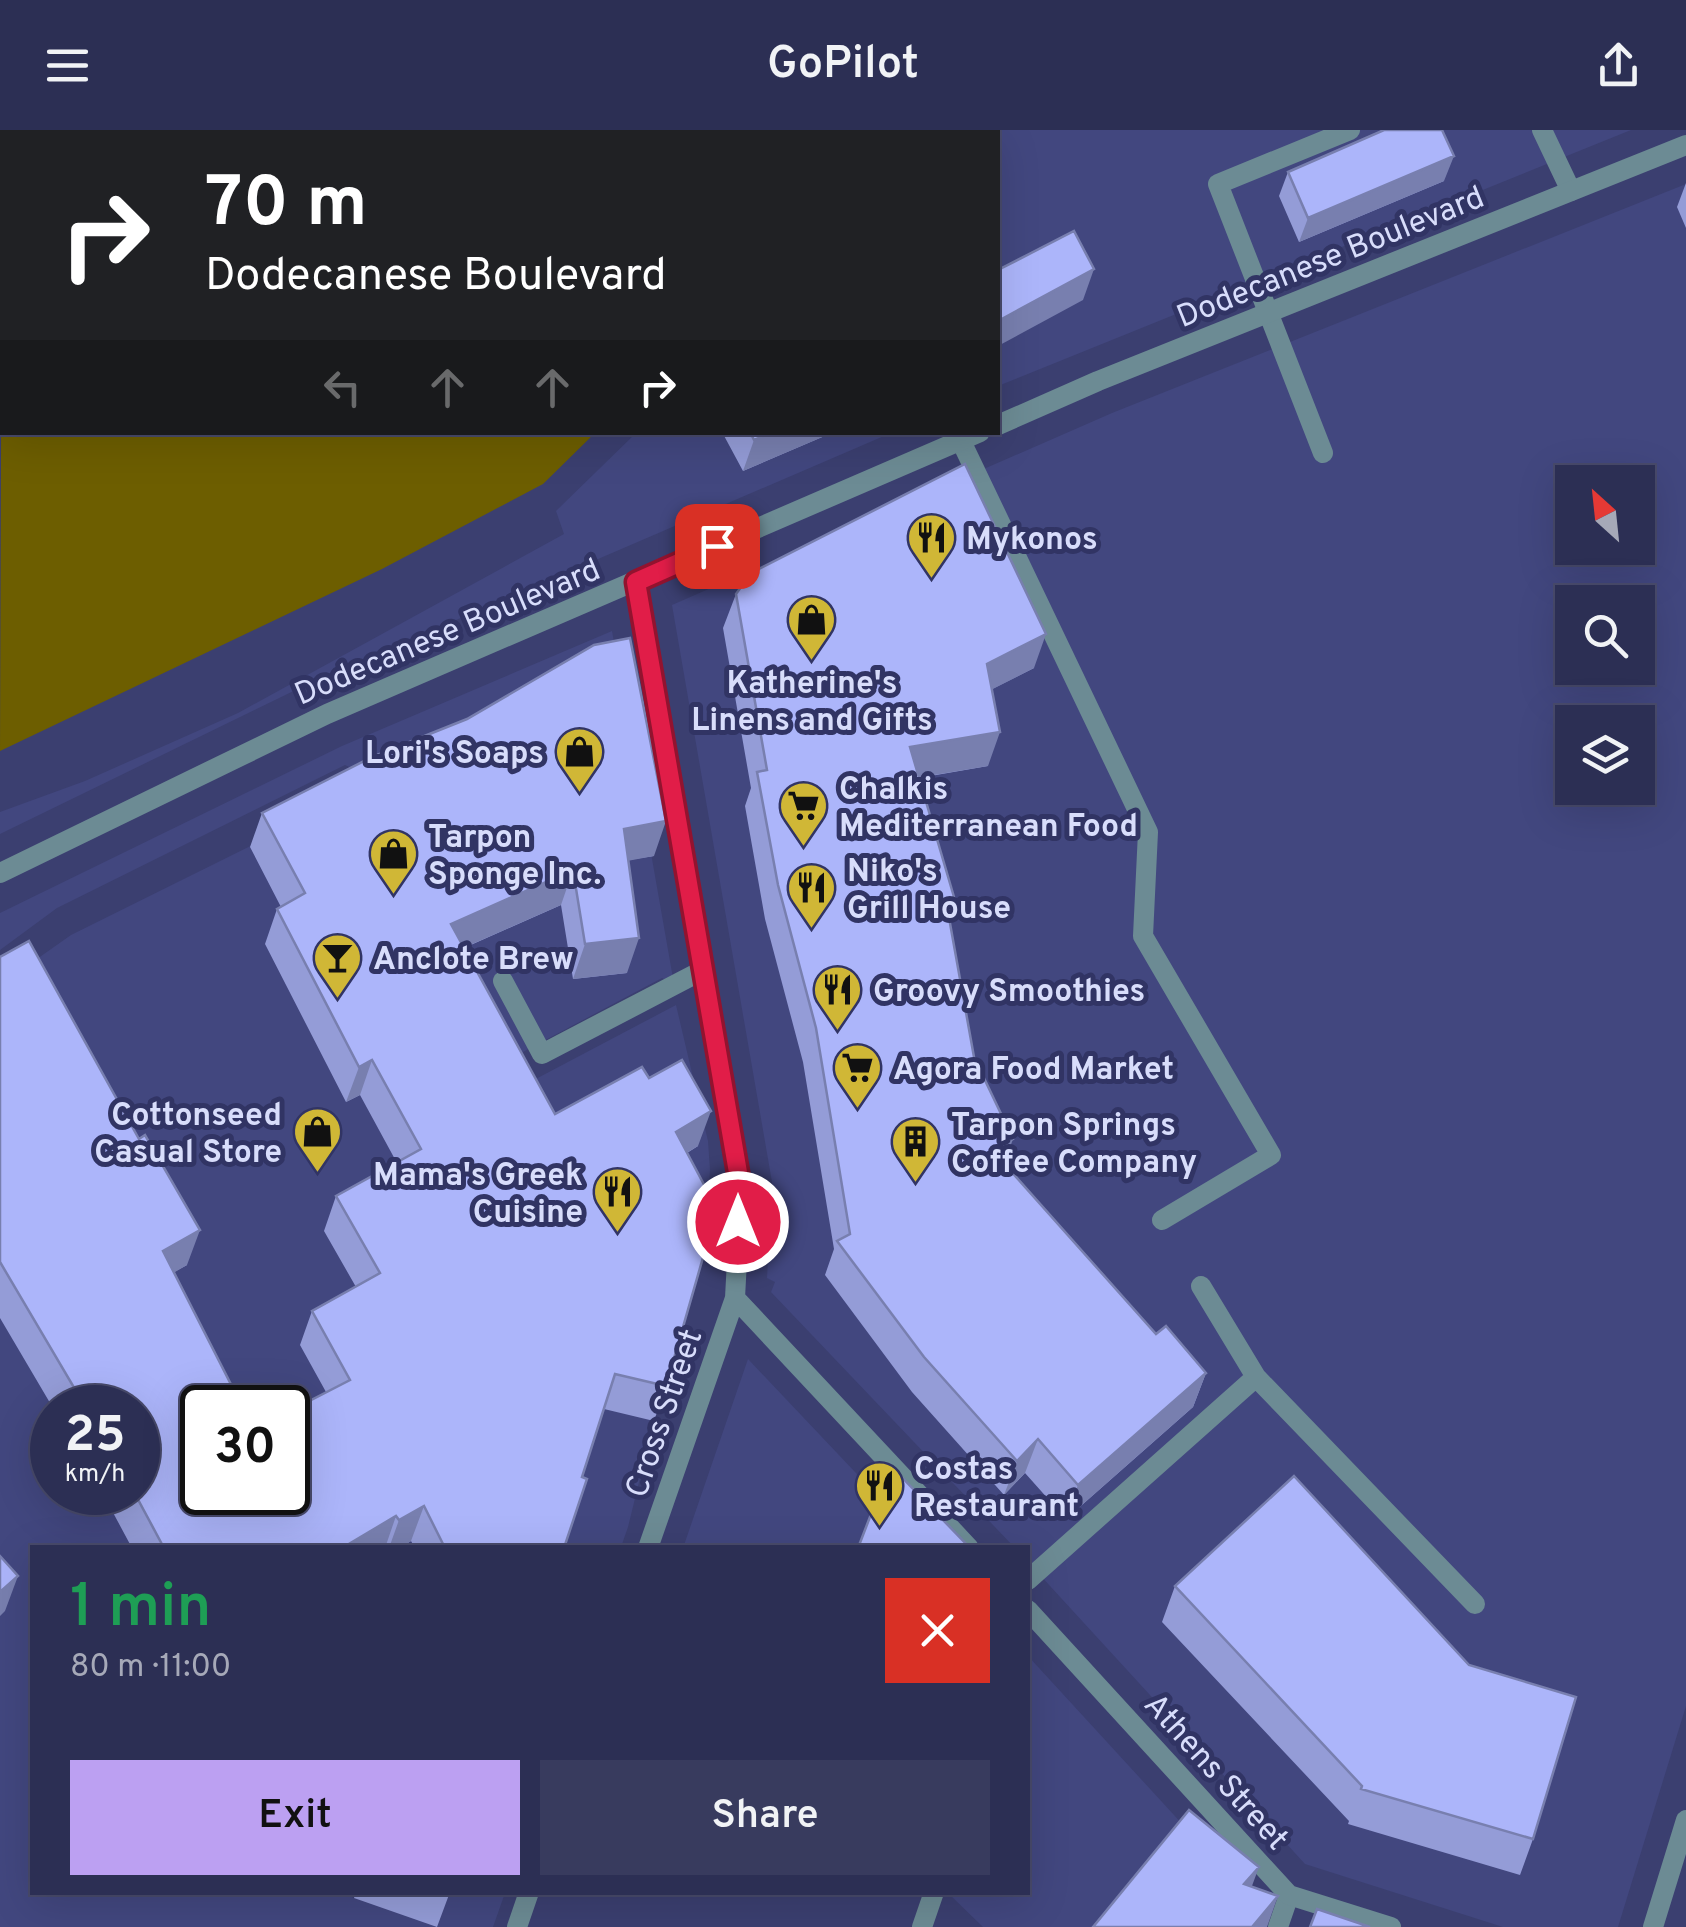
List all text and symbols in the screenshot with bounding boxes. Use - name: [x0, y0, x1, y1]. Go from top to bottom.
- text: GoPilot: [767, 37, 919, 94]
- icon: menu: [40, 38, 95, 93]
- icon: share: [1591, 38, 1646, 93]
- text: 70 m: [205, 162, 368, 251]
- icon: right: [40, 170, 170, 300]
- street label: Dodecanese Boulevard: [1172, 179, 1491, 339]
- text: Dodecanese Boulevard: [205, 249, 666, 306]
- icon: left: [315, 360, 370, 415]
- icon: ahead: [420, 360, 475, 415]
- icon: ahead: [525, 360, 580, 415]
- icon: right: [630, 360, 685, 415]
- north arrow: [1555, 465, 1655, 565]
- map controls: [1555, 465, 1655, 805]
- pin: [675, 504, 760, 589]
- restaurant icon: Mykonos: [905, 512, 957, 580]
- icon: arrive: [690, 519, 745, 574]
- place label: Mykonos: [966, 521, 1098, 561]
- street label: Dodecanese Boulevard: [289, 551, 607, 716]
- button: search: [1555, 585, 1655, 685]
- shop icon: Katherine's Linens and Gifts: [786, 594, 838, 662]
- place label: Katherine's Linens and Gifts: [691, 665, 933, 742]
- button: layers: [1555, 705, 1655, 805]
- shop icon: Lori's Soaps: [553, 726, 605, 794]
- place label: Lori's Soaps: [365, 735, 544, 775]
- place label: Chalkis Mediterranean Food: [839, 771, 1138, 848]
- supermarket icon: Chalkis Mediterranean Food: [778, 780, 830, 848]
- place label: Tarpon Sponge Inc.: [428, 819, 601, 896]
- shop icon: Tarpon Sponge Inc.: [367, 828, 419, 896]
- place label: Niko's Grill House: [847, 853, 1011, 930]
- restaurant icon: Niko's Grill House: [786, 862, 838, 930]
- bar icon: Anclote Brew: [312, 932, 364, 1000]
- place label: Anclote Brew: [373, 941, 574, 981]
- restaurant icon: Groovy Smoothies: [812, 964, 864, 1032]
- place label: Groovy Smoothies: [873, 973, 1145, 1013]
- supermarket icon: Agora Food Market: [832, 1042, 884, 1110]
- place label: Agora Food Market: [893, 1051, 1174, 1091]
- place label: Cottonseed Casual Store: [94, 1097, 282, 1174]
- shop icon: Cottonseed Casual Store: [291, 1106, 343, 1174]
- place label: Tarpon Springs Coffee Company: [951, 1107, 1197, 1184]
- building icon: Tarpon Springs Coffee Company: [890, 1116, 942, 1184]
- place label: Mama's Greek Cuisine: [373, 1157, 583, 1234]
- restaurant icon: Mama's Greek Cuisine: [592, 1166, 644, 1234]
- position arrow: [686, 1170, 790, 1274]
- street label: Cross Street: [618, 1324, 713, 1503]
- speed limit sign: 30: [180, 1385, 310, 1515]
- text: 25: [64, 1406, 126, 1469]
- place label: Costas Restaurant: [914, 1451, 1079, 1528]
- text: km/h: [65, 1459, 125, 1491]
- restaurant icon: Costas Restaurant: [853, 1460, 905, 1528]
- text: 1 min: [70, 1572, 211, 1648]
- button: close: [885, 1578, 990, 1683]
- text: 80 m · 11:00: [70, 1648, 231, 1688]
- street label: Athens Street: [1134, 1686, 1296, 1860]
- button: Exit: [70, 1760, 520, 1875]
- button: Share: [540, 1760, 990, 1875]

